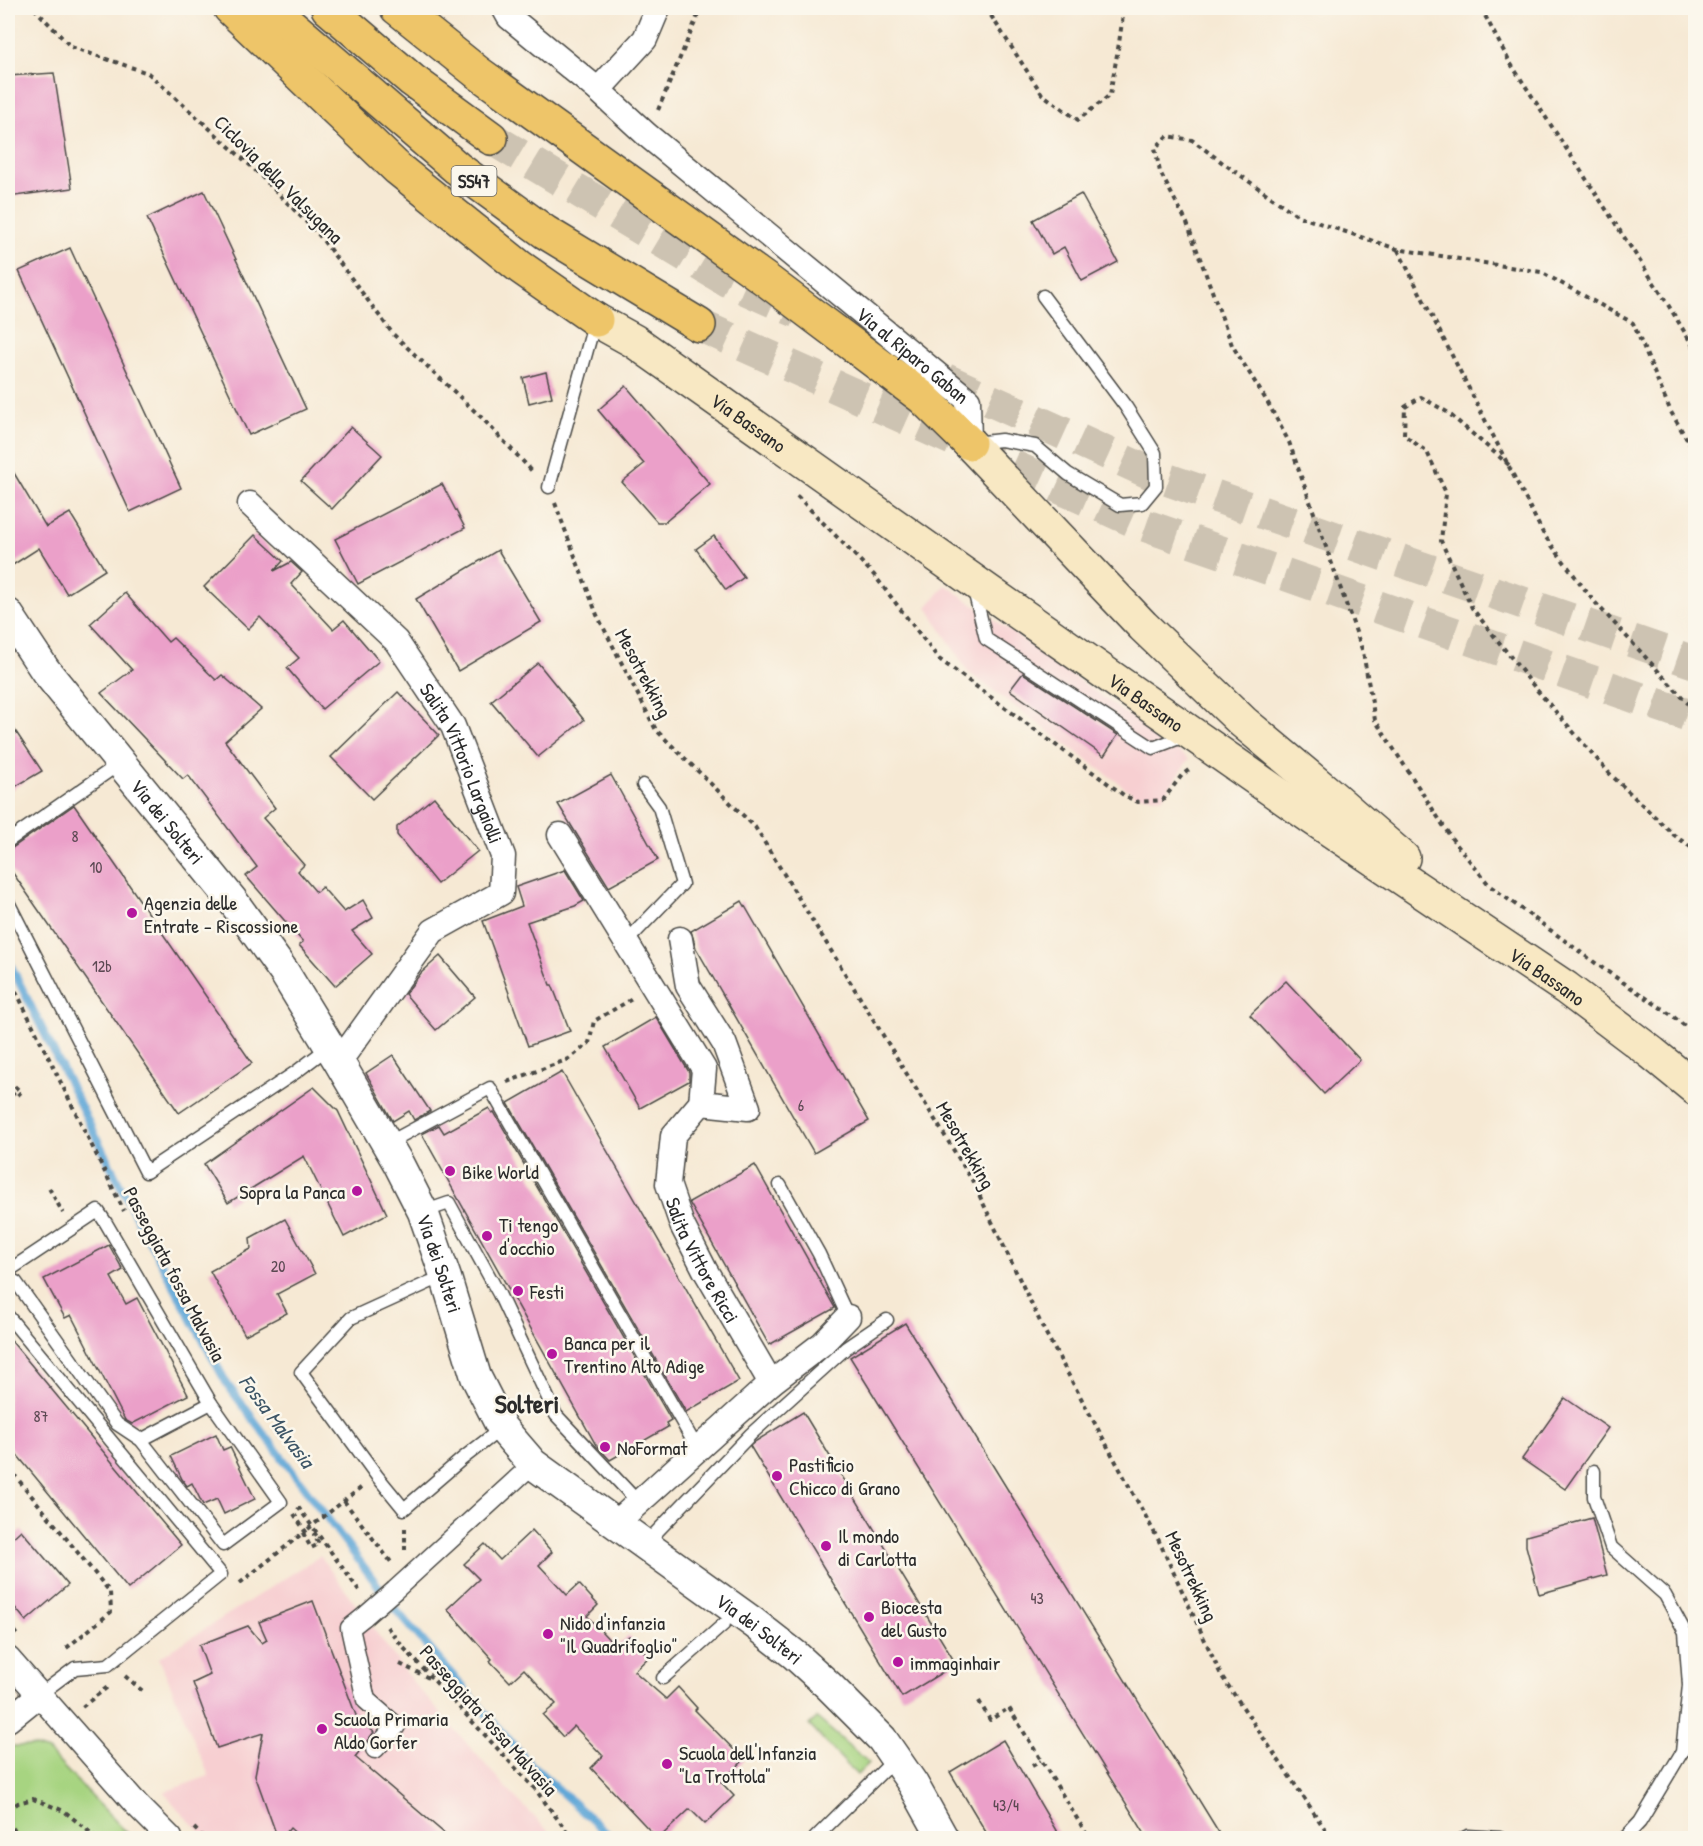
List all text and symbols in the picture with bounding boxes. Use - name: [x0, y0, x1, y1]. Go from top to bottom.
- street label: Ciclovia della Valsugana: [209, 109, 349, 249]
- road number: SS47: [452, 166, 496, 196]
- street label: Via al Riparo Gaban: [851, 300, 975, 409]
- street label: Via Bassano: [706, 386, 792, 458]
- street label: Mesotrekking: [609, 624, 679, 722]
- street label: Via Bassano: [1103, 666, 1189, 738]
- street label: Salita Vittorio Largaiolli: [414, 677, 510, 847]
- street label: Via dei Solteri: [125, 773, 211, 870]
- house number: 8: [72, 825, 79, 847]
- house number: 10: [90, 856, 102, 878]
- place label: Agenzia delle Entrate - Riscossione: [144, 889, 298, 939]
- marker: Agenzia delle Entrate - Riscossione: [125, 906, 139, 920]
- street label: Via Bassano: [1504, 940, 1591, 1012]
- house number: 12b: [92, 955, 112, 977]
- house number: 6: [798, 1094, 804, 1116]
- street label: Mesotrekking: [930, 1096, 1002, 1194]
- place label: Bike World: [462, 1158, 539, 1185]
- marker: Bike World: [443, 1164, 457, 1178]
- place label: Sopra la Panca: [239, 1178, 345, 1205]
- street label: Passeggiata fossa Malvasia: [117, 1182, 233, 1366]
- marker: Sopra la Panca: [350, 1184, 364, 1198]
- street label: Salita Vittore Ricci: [660, 1194, 746, 1327]
- street label: Via dei Solteri: [411, 1210, 469, 1316]
- place label: Ti tengo d'occhio: [499, 1211, 558, 1261]
- marker: Ti tengo d'occhio: [480, 1229, 494, 1243]
- house number: 20: [271, 1255, 285, 1277]
- place label: Festi: [529, 1278, 565, 1305]
- marker: Festi: [511, 1284, 525, 1298]
- place label: Banca per il Trentino Alto Adige: [564, 1329, 705, 1379]
- marker: Banca per il Trentino Alto Adige: [545, 1347, 559, 1361]
- water label: Fossa Malvasia: [232, 1369, 323, 1476]
- district label: Solteri: [495, 1386, 559, 1421]
- house number: 87: [34, 1405, 48, 1427]
- place label: NoFormat: [617, 1434, 688, 1461]
- marker: NoFormat: [598, 1440, 612, 1454]
- place label: Pastificio Chicco di Grano: [789, 1451, 900, 1501]
- marker: Pastificio Chicco di Grano: [770, 1469, 784, 1483]
- place label: Il mondo di Carlotta: [838, 1522, 917, 1572]
- street label: Mesotrekking: [1159, 1526, 1225, 1626]
- marker: Il mondo di Carlotta: [819, 1539, 833, 1553]
- street label: Via dei Solteri: [711, 1587, 809, 1670]
- house number: 43: [1030, 1587, 1044, 1609]
- place label: Biocesta del Gusto: [881, 1593, 947, 1643]
- place label: Nido d'infanzia "Il Quadrifoglio": [560, 1609, 678, 1659]
- marker: Biocesta del Gusto: [862, 1610, 876, 1624]
- marker: Nido d'infanzia "Il Quadrifoglio": [541, 1627, 555, 1641]
- street label: Passeggiata fossa Malvasia: [414, 1639, 564, 1801]
- place label: immaginhair: [910, 1649, 1001, 1676]
- marker: immaginhair: [891, 1655, 905, 1669]
- place label: Scuola Primaria Aldo Gorfer: [334, 1705, 448, 1755]
- marker: Scuola Primaria Aldo Gorfer: [315, 1722, 329, 1736]
- place label: Scuola dell'Infanzia "La Trottola": [679, 1739, 816, 1789]
- marker: Scuola dell'Infanzia "La Trottola": [660, 1757, 674, 1771]
- house number: 43/4: [993, 1794, 1019, 1816]

